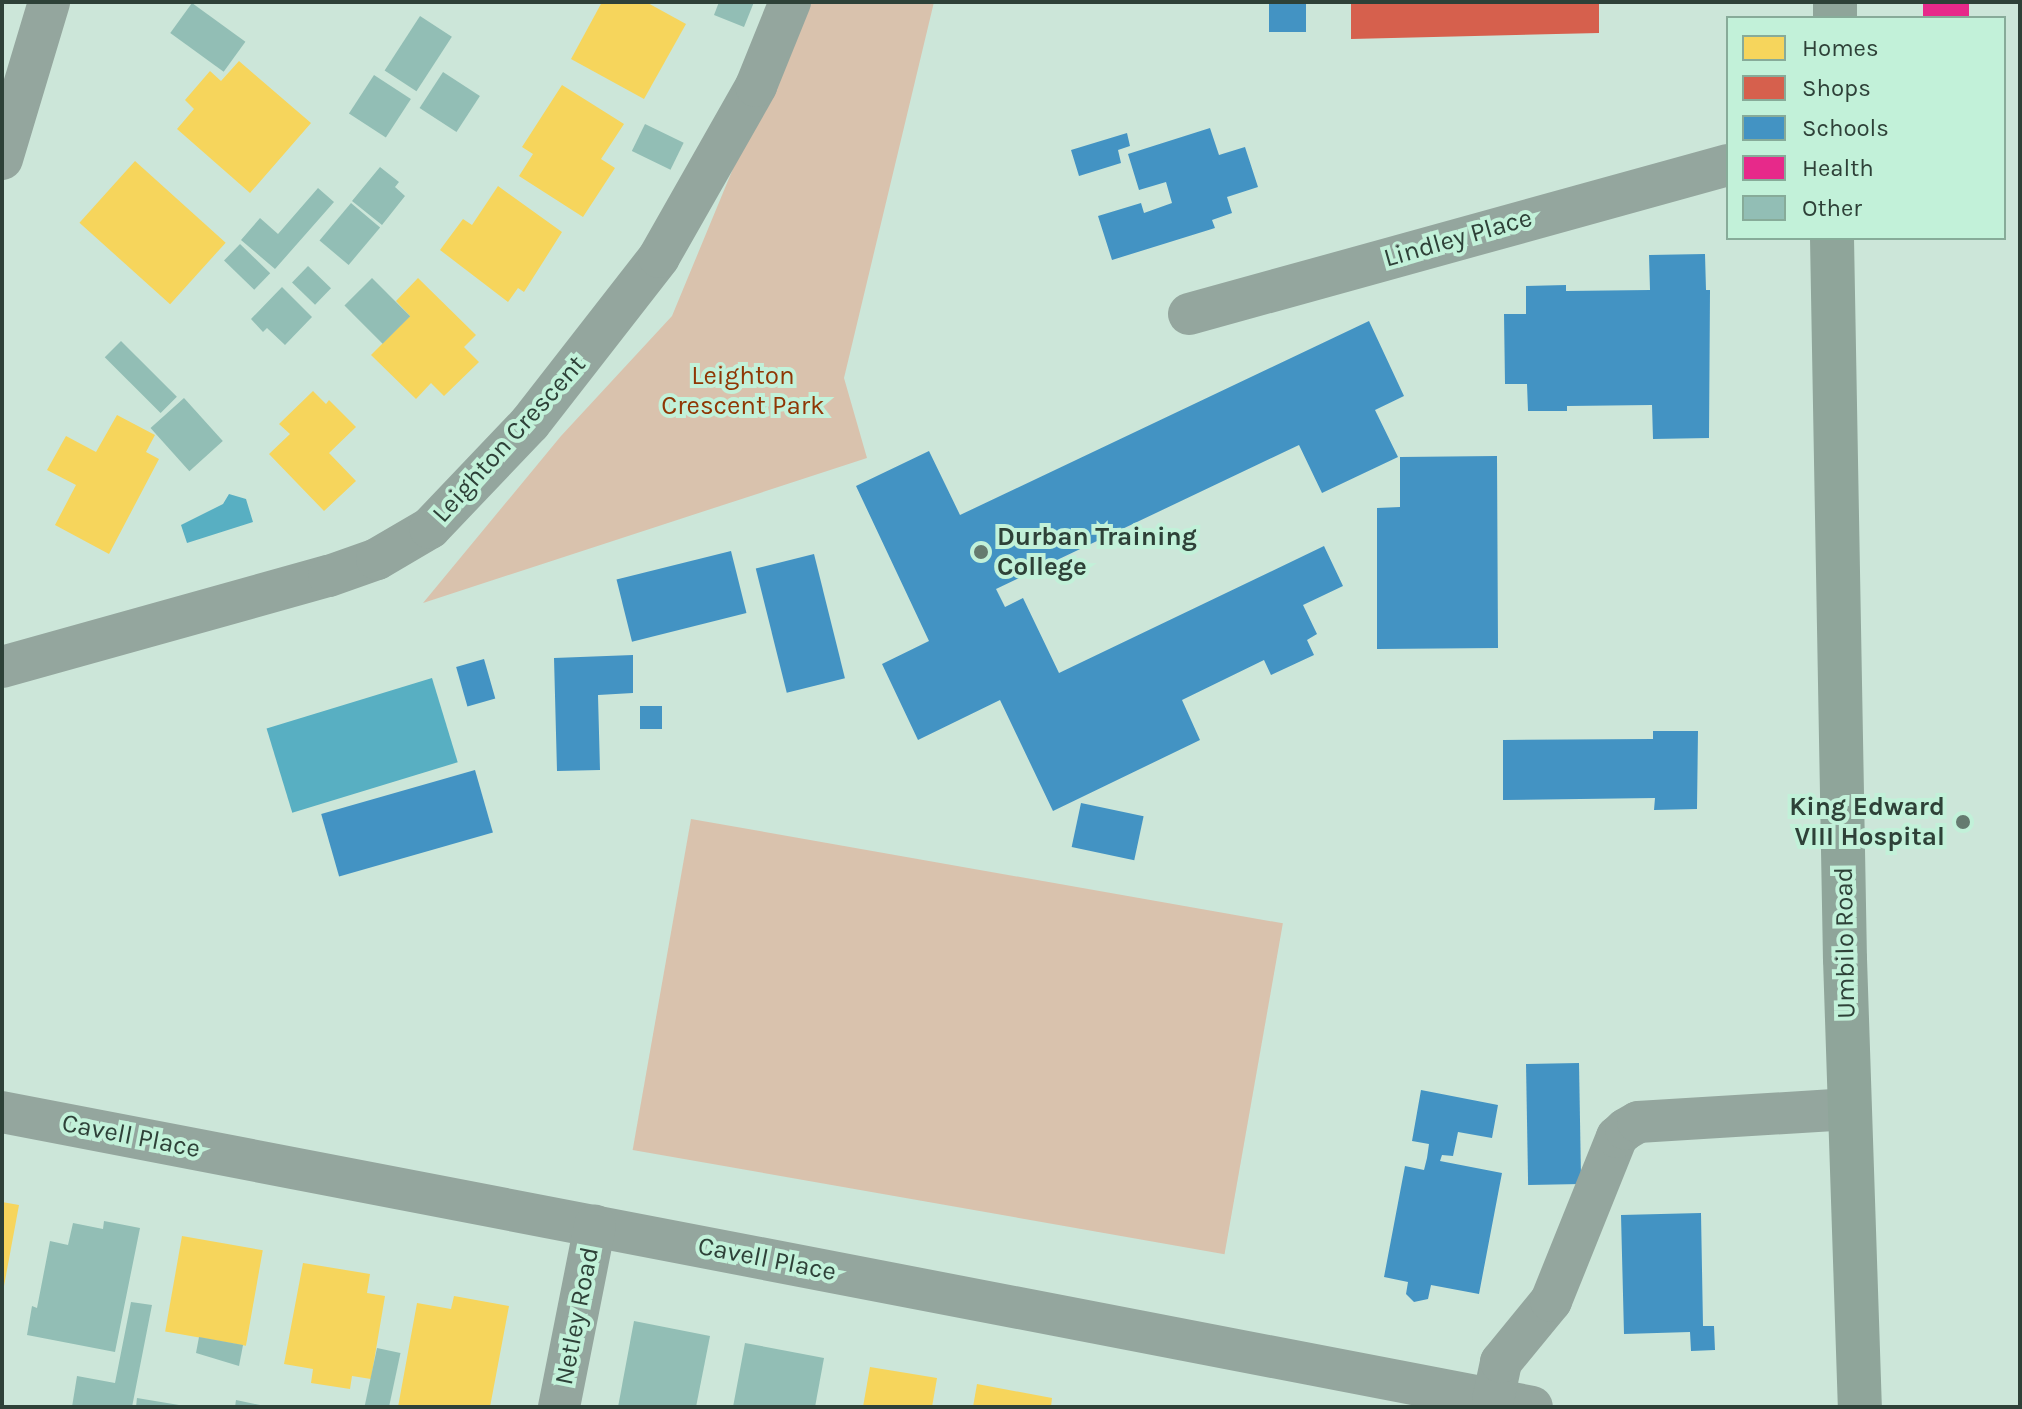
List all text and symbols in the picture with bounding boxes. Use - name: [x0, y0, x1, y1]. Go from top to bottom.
- legend: [1726, 16, 2006, 240]
- text: Homes: [1802, 34, 1879, 62]
- text: Shops: [1802, 74, 1871, 102]
- text: Schools: [1802, 114, 1889, 142]
- text: Health: [1802, 154, 1874, 182]
- text: Other: [1802, 194, 1862, 222]
- street label: Lindley Place: [1380, 202, 1536, 274]
- street label: Leighton Crescent: [426, 349, 592, 529]
- park label: Leighton Crescent Park: [661, 360, 825, 422]
- place label: Durban Training College: [997, 521, 1197, 582]
- marker: Durban Training College: [972, 543, 990, 561]
- place label: King Edward VIII Hospital: [1789, 791, 1945, 852]
- marker: King Edward VIII Hospital: [1952, 811, 1974, 833]
- street label: Umbilo Road: [1828, 867, 1862, 1019]
- street label: Cavell Place: [59, 1107, 203, 1165]
- street label: Cavell Place: [695, 1230, 839, 1288]
- street label: Netley Road: [548, 1244, 606, 1388]

